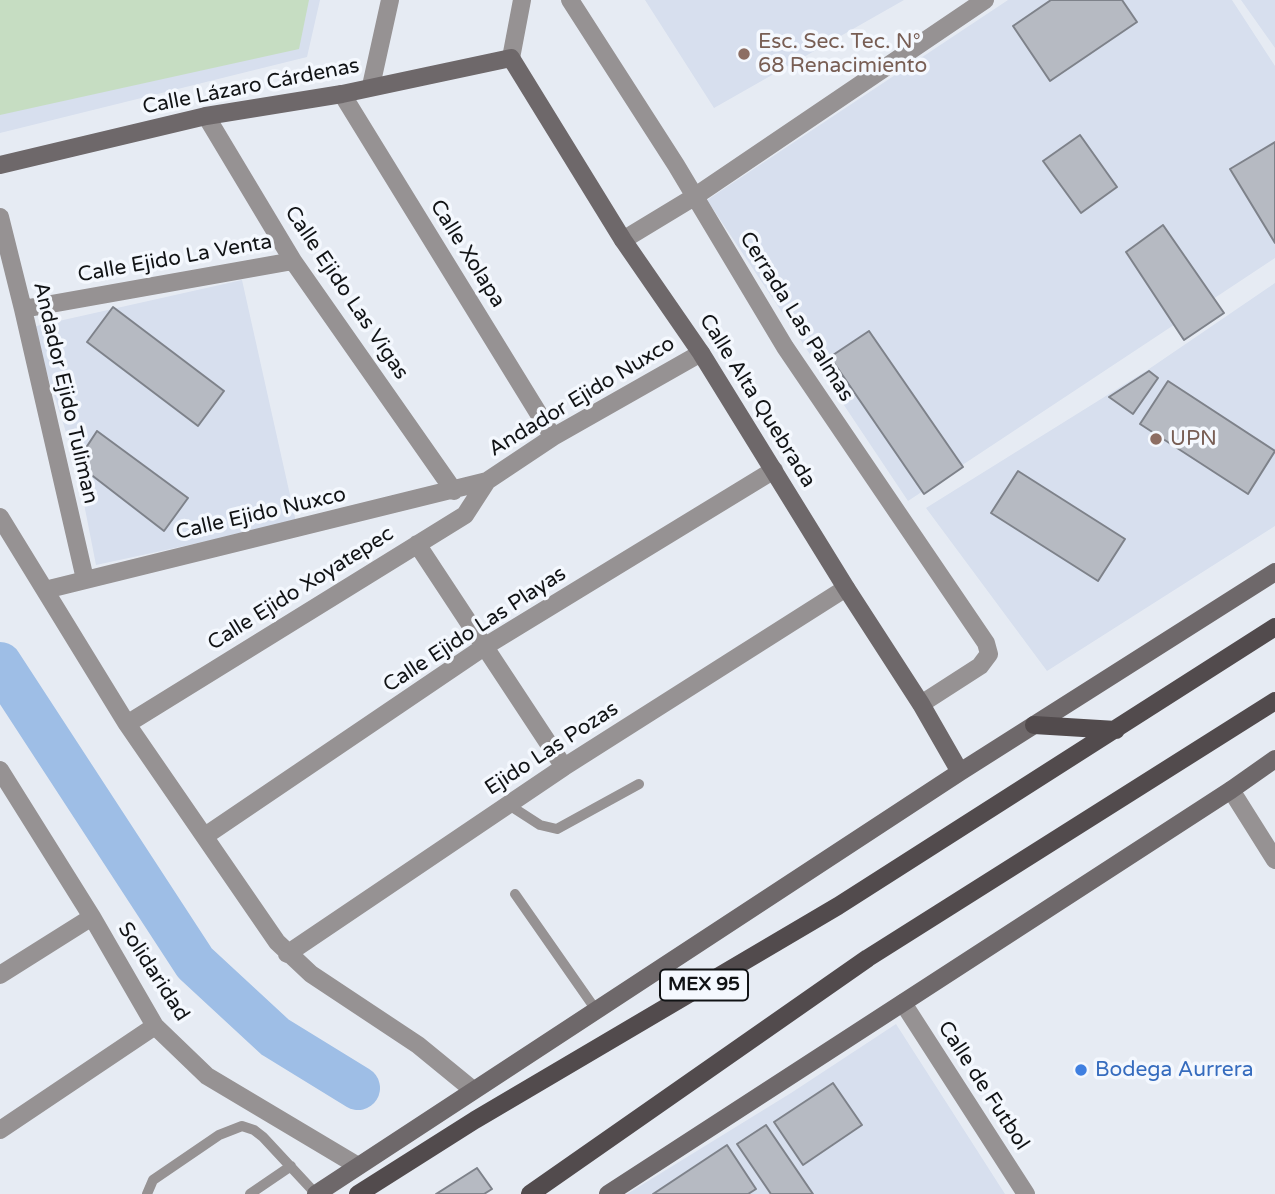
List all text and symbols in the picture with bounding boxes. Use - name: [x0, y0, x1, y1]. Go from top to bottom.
- place label: Esc. Sec. Tec. N° 68 Renacimiento: [758, 29, 927, 79]
- marker: Esc. Sec. Tec. N° 68 Renacimiento: [736, 46, 752, 62]
- street label: Calle Lázaro Cárdenas: [140, 54, 362, 120]
- street label: Calle Xolapa: [424, 195, 510, 313]
- street label: Calle Ejido Las Vigas: [279, 201, 413, 385]
- street label: Cerrada Las Palmas: [733, 227, 859, 407]
- street label: Calle Ejido La Venta: [76, 230, 274, 288]
- street label: Andador Ejido Tuliman: [27, 280, 103, 506]
- street label: Calle Alta Quebrada: [693, 310, 821, 492]
- street label: Andador Ejido Nuxco: [484, 331, 680, 463]
- place label: UPN: [1170, 426, 1217, 452]
- marker: UPN: [1148, 431, 1164, 447]
- street label: Calle Ejido Nuxco: [174, 482, 348, 546]
- street label: Calle Ejido Xoyatepec: [203, 522, 399, 656]
- street label: Calle Ejido Las Playas: [379, 561, 571, 699]
- street label: Ejido Las Pozas: [481, 697, 623, 801]
- street label: Solidaridad: [112, 918, 194, 1026]
- road number: MEX 95: [660, 970, 748, 1001]
- street label: Calle de Futbol: [932, 1017, 1034, 1155]
- place label: Bodega Aurrera: [1095, 1057, 1254, 1083]
- marker: Bodega Aurrera: [1073, 1062, 1089, 1078]

